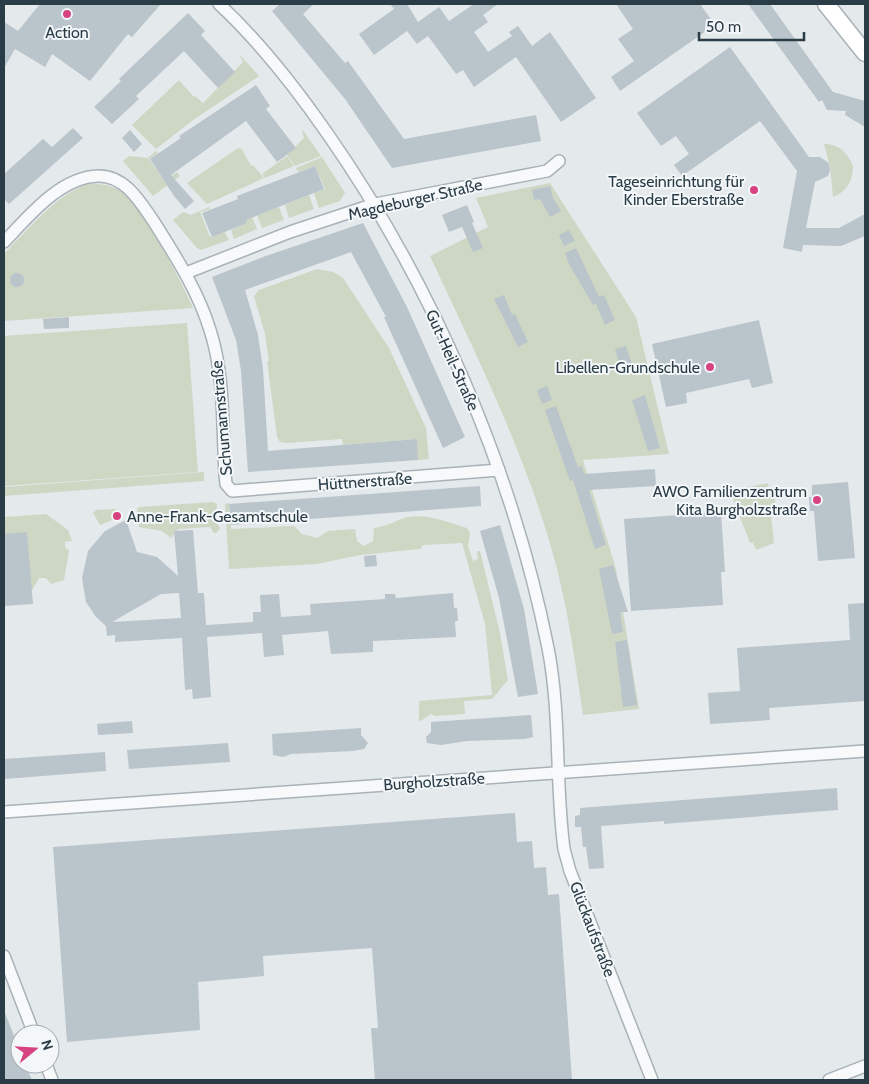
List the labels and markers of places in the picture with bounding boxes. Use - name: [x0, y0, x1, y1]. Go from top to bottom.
- marker: Action: [61, 8, 73, 20]
- place label: Action: [45, 23, 89, 42]
- place label: Tageseinrichtung für Kinder Eberstraße: [608, 172, 745, 209]
- marker: Tageseinrichtung für Kinder Eberstraße: [748, 184, 760, 196]
- place label: Libellen-Grundschule: [555, 358, 700, 377]
- marker: Libellen-Grundschule: [704, 361, 716, 373]
- place label: AWO Familienzentrum Kita Burgholzstraße: [653, 482, 807, 519]
- marker: AWO Familienzentrum Kita Burgholzstraße: [811, 494, 823, 506]
- place label: Anne-Frank-Gesamtschule: [127, 507, 308, 526]
- marker: Anne-Frank-Gesamtschule: [111, 510, 123, 522]

